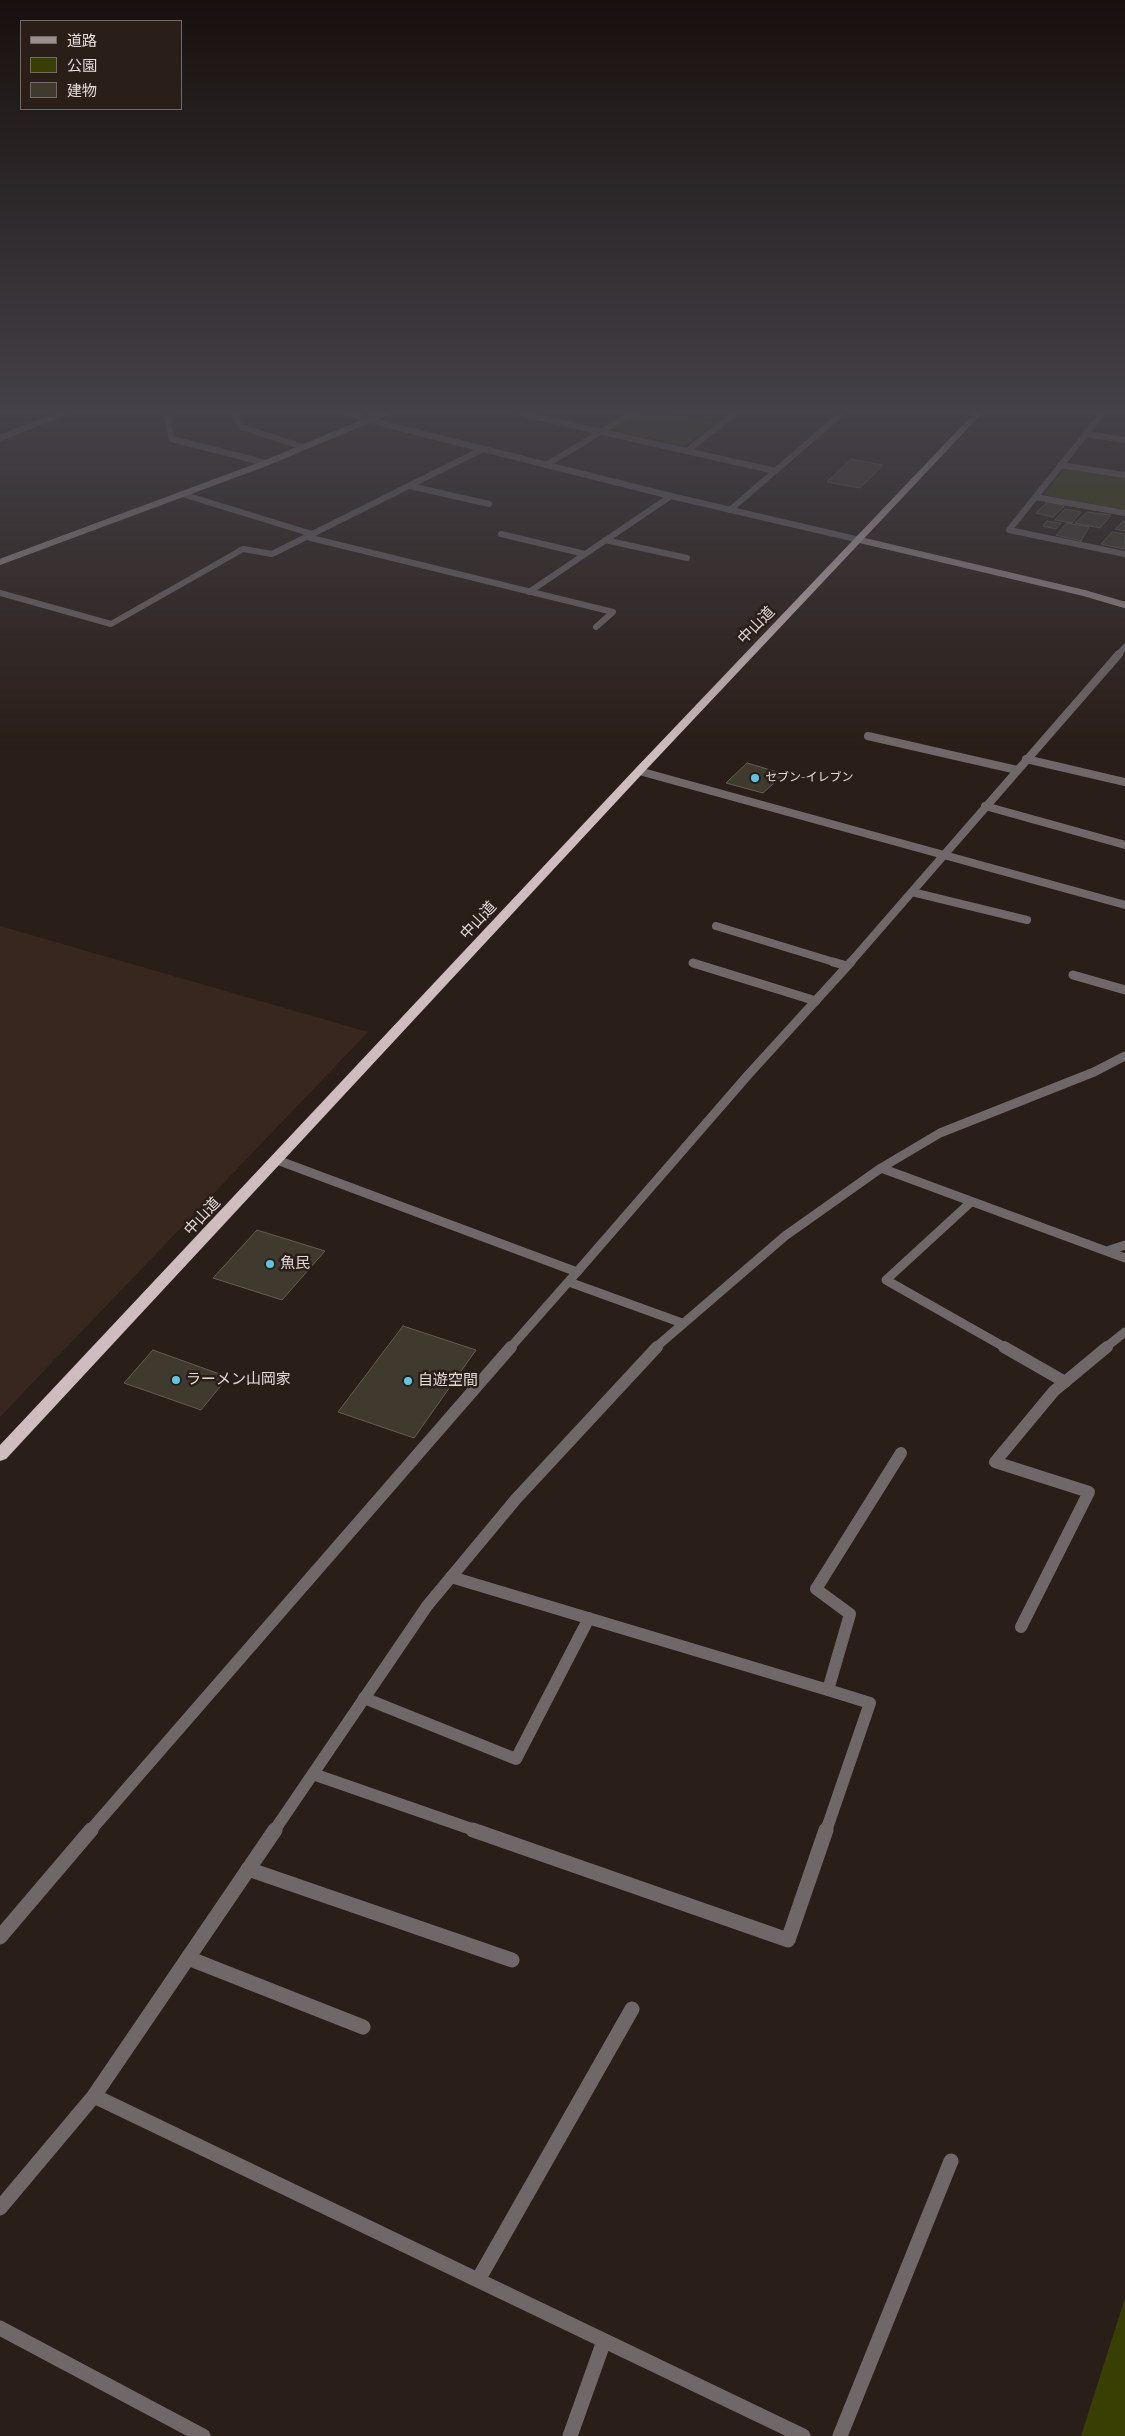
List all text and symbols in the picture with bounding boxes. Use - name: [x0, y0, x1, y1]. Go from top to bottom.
- legend: [20, 20, 182, 110]
- text: 道路: [67, 32, 97, 51]
- text: 公園: [67, 57, 97, 76]
- text: 建物: [67, 82, 97, 101]
- street label: 中山道: [735, 604, 779, 648]
- place label: セブン-イレブン: [765, 771, 853, 785]
- marker: セブン-イレブン: [749, 772, 761, 784]
- street label: 中山道: [457, 898, 501, 944]
- street label: 中山道: [181, 1194, 225, 1240]
- place label: 魚民: [280, 1255, 310, 1273]
- marker: 魚民: [264, 1258, 276, 1270]
- place label: ラーメン山岡家: [186, 1371, 291, 1389]
- place label: 自遊空間: [418, 1372, 478, 1390]
- marker: ラーメン山岡家: [170, 1374, 182, 1386]
- marker: 自遊空間: [402, 1375, 414, 1387]

